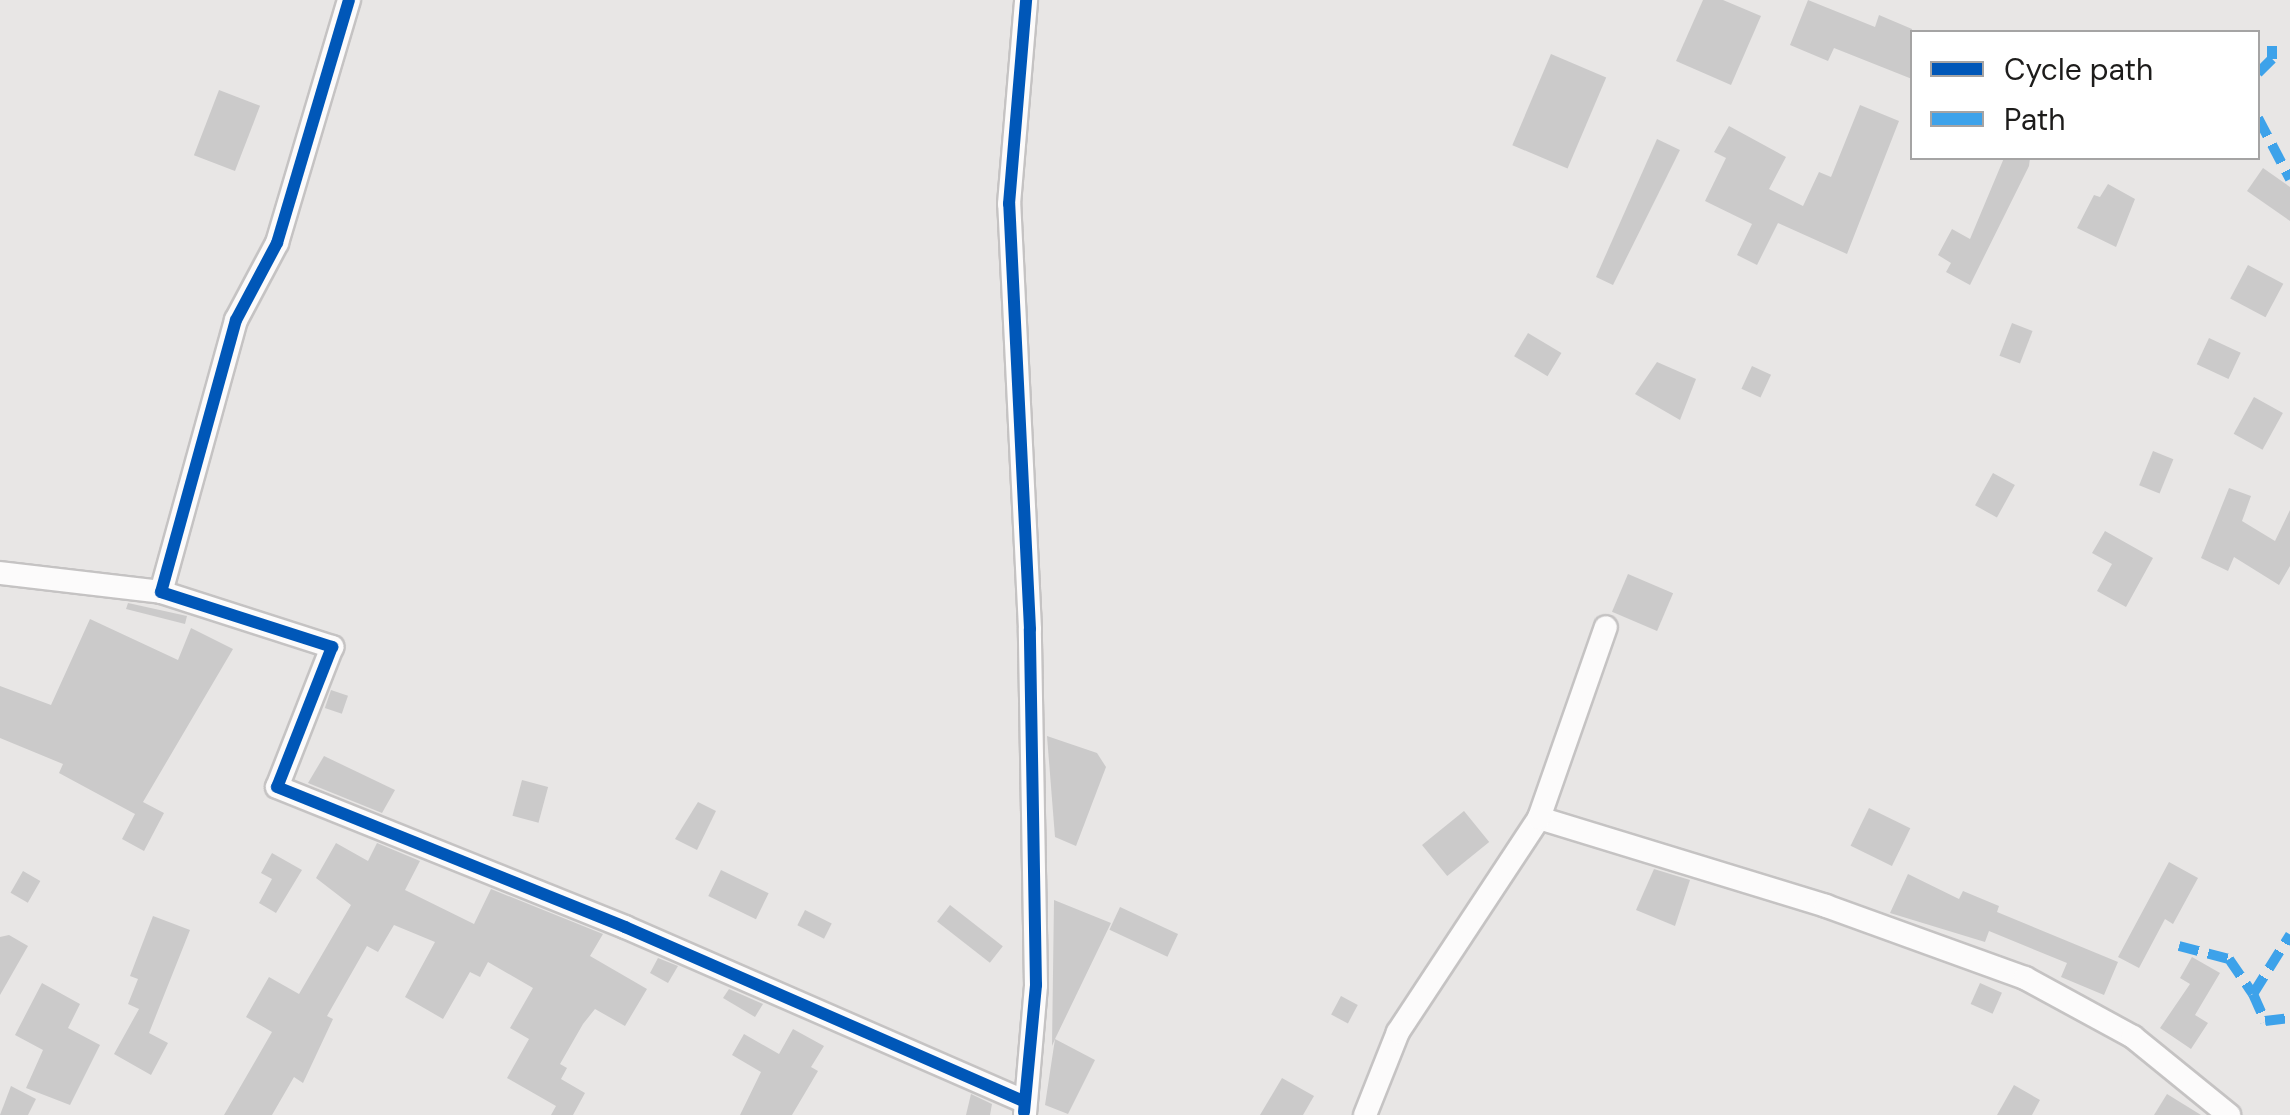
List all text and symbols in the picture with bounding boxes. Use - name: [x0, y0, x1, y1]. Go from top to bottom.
- legend: [1910, 30, 2260, 160]
- text: Cycle path: [2004, 50, 2153, 89]
- text: Path: [2004, 100, 2066, 139]

